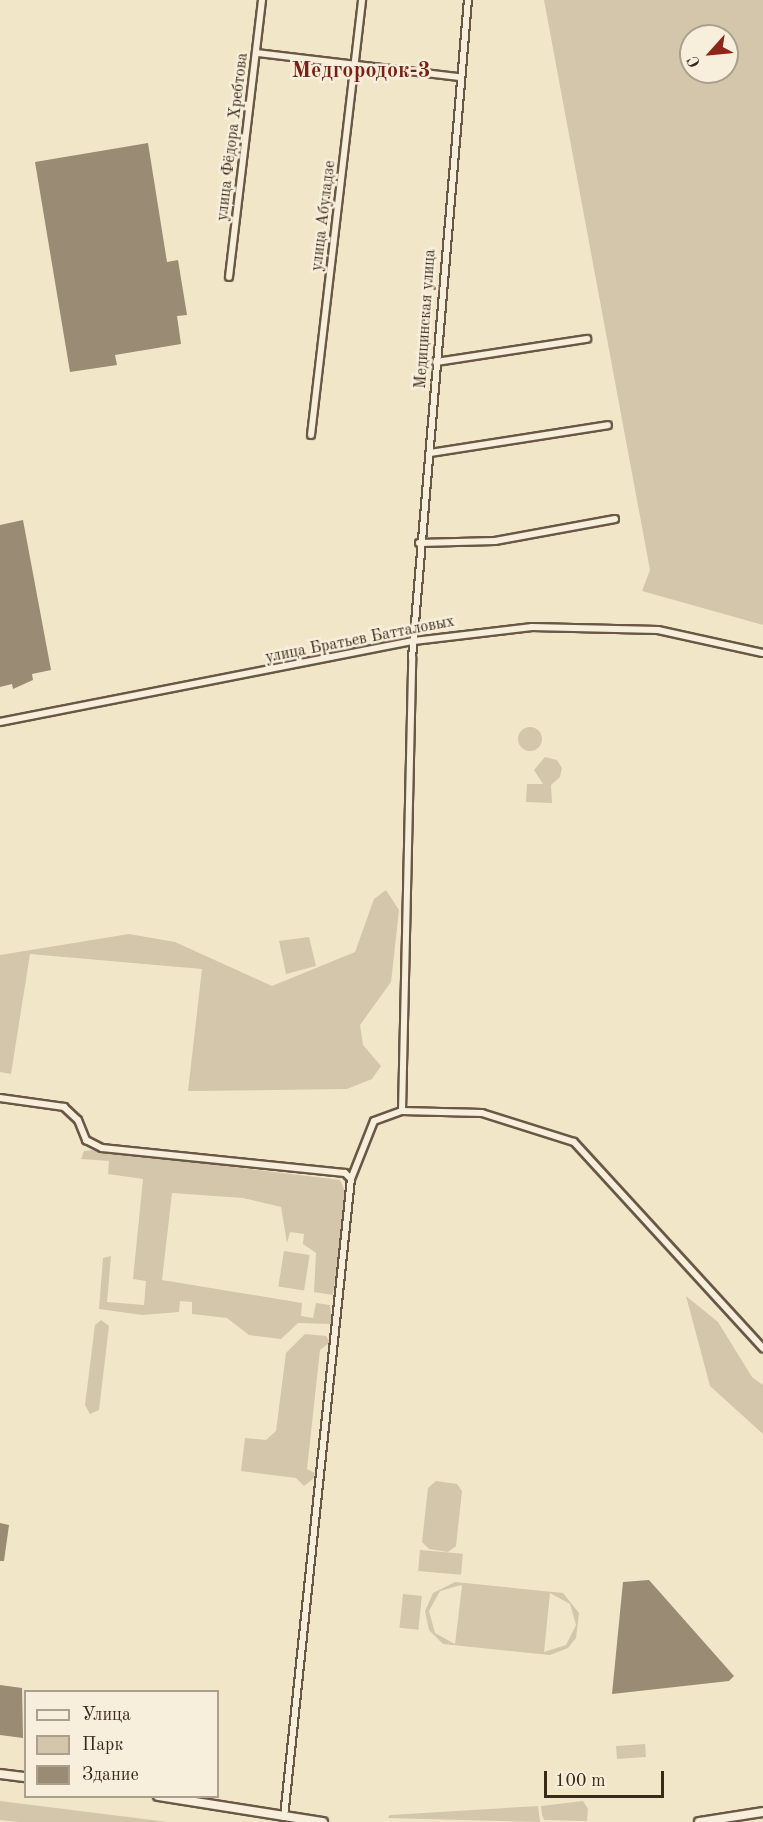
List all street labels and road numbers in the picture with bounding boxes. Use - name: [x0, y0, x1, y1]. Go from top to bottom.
- street label: улица Фёдора Хребтова: [213, 52, 253, 222]
- street label: улица Абуладзе: [308, 160, 340, 272]
- street label: Медицинская улица: [412, 249, 440, 389]
- street label: улица Братьев Батталовых: [264, 612, 456, 668]

